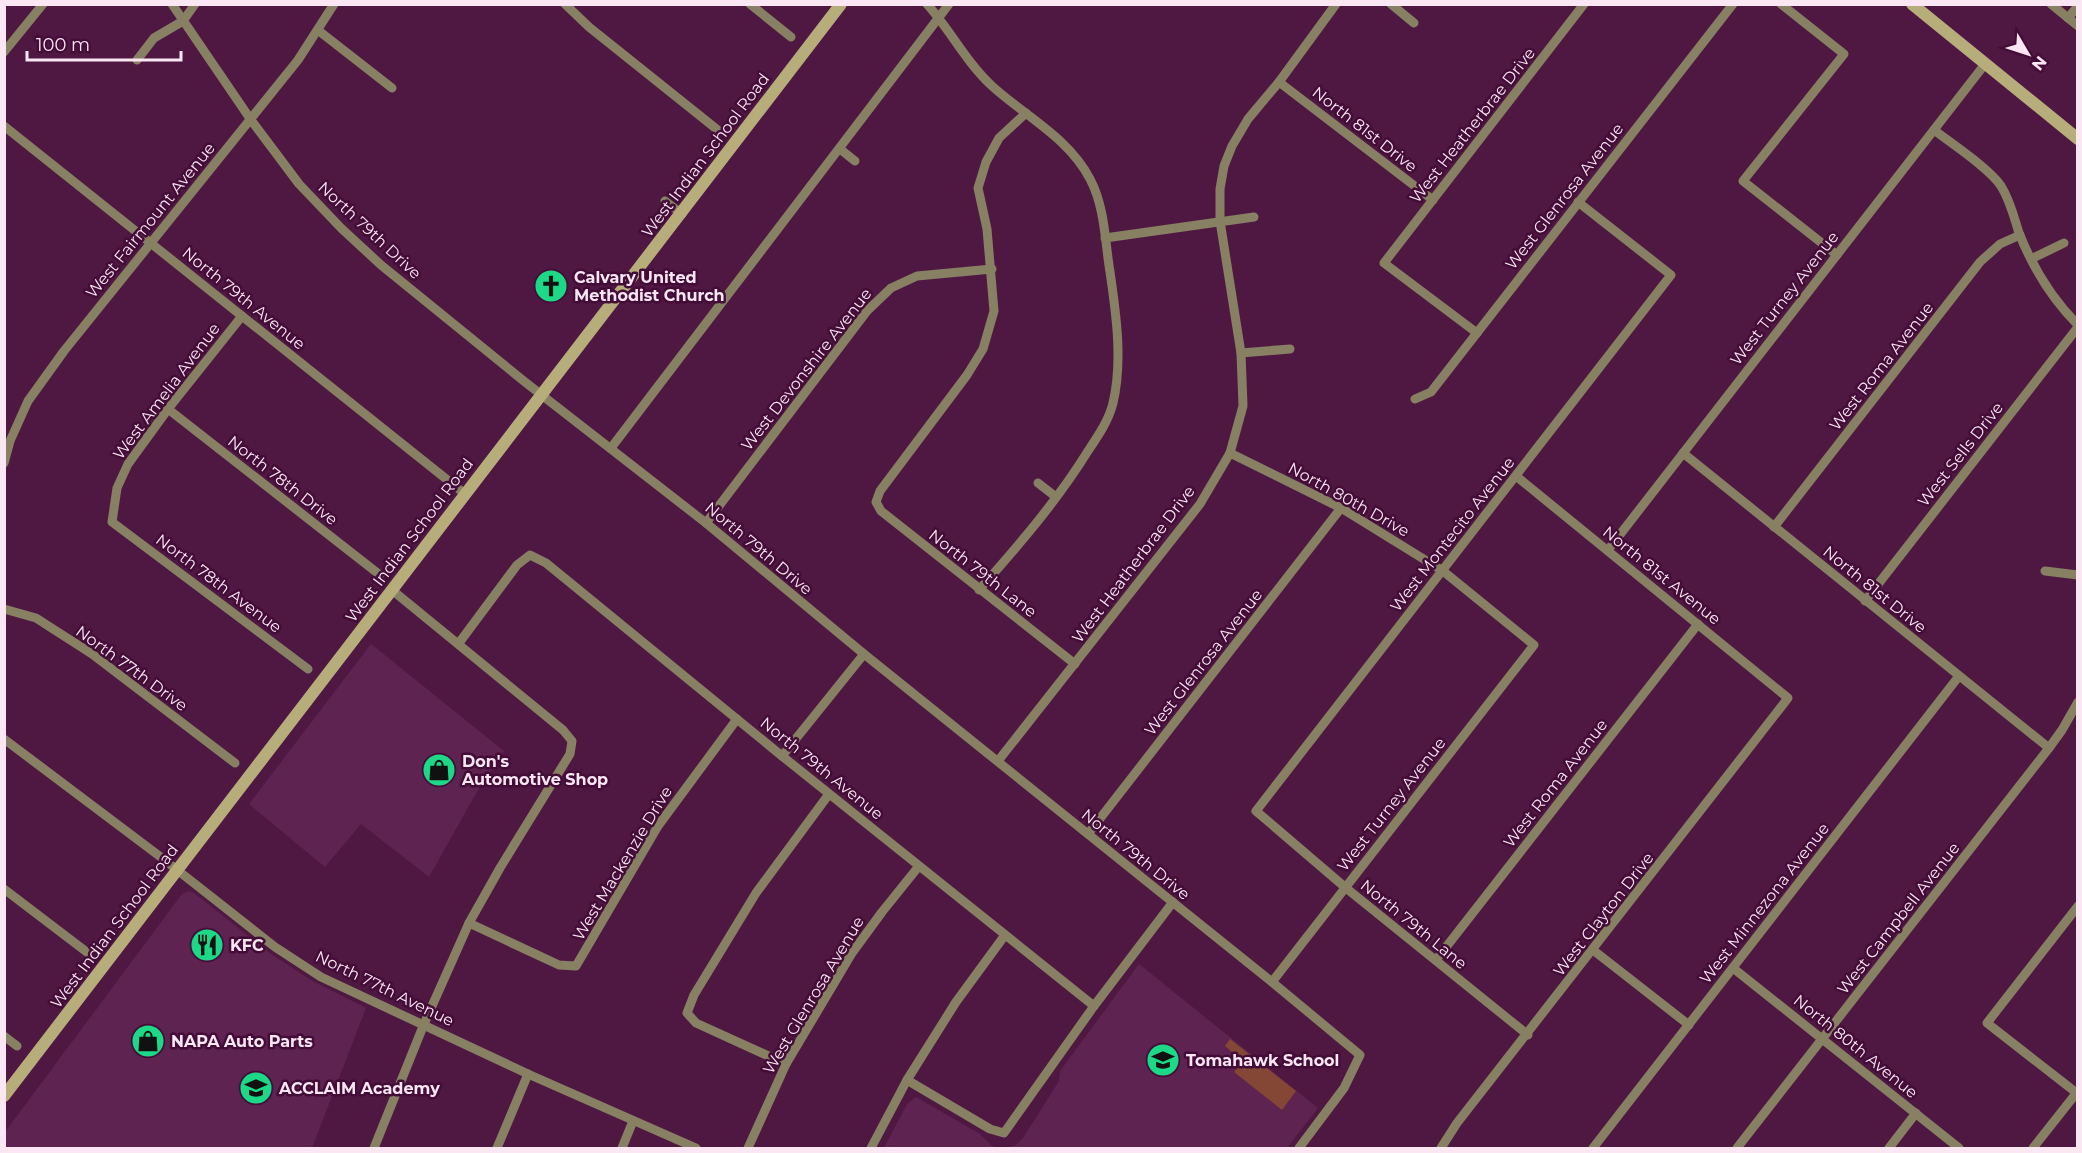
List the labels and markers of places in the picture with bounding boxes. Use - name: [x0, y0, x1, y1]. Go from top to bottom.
- church icon: Calvary United Methodist Church: [533, 268, 569, 304]
- place label: Calvary United Methodist Church: [574, 268, 725, 305]
- shop icon: Don's Automotive Shop: [421, 752, 457, 788]
- place label: Don's Automotive Shop: [461, 752, 608, 789]
- restaurant icon: KFC: [189, 927, 225, 963]
- place label: KFC: [230, 936, 264, 955]
- shop icon: NAPA Auto Parts: [130, 1023, 166, 1059]
- place label: NAPA Auto Parts: [171, 1032, 313, 1051]
- school or university icon: Tomahawk School: [1145, 1042, 1181, 1078]
- place label: Tomahawk School: [1186, 1051, 1339, 1070]
- school or university icon: ACCLAIM Academy: [238, 1070, 274, 1106]
- place label: ACCLAIM Academy: [278, 1079, 440, 1098]

